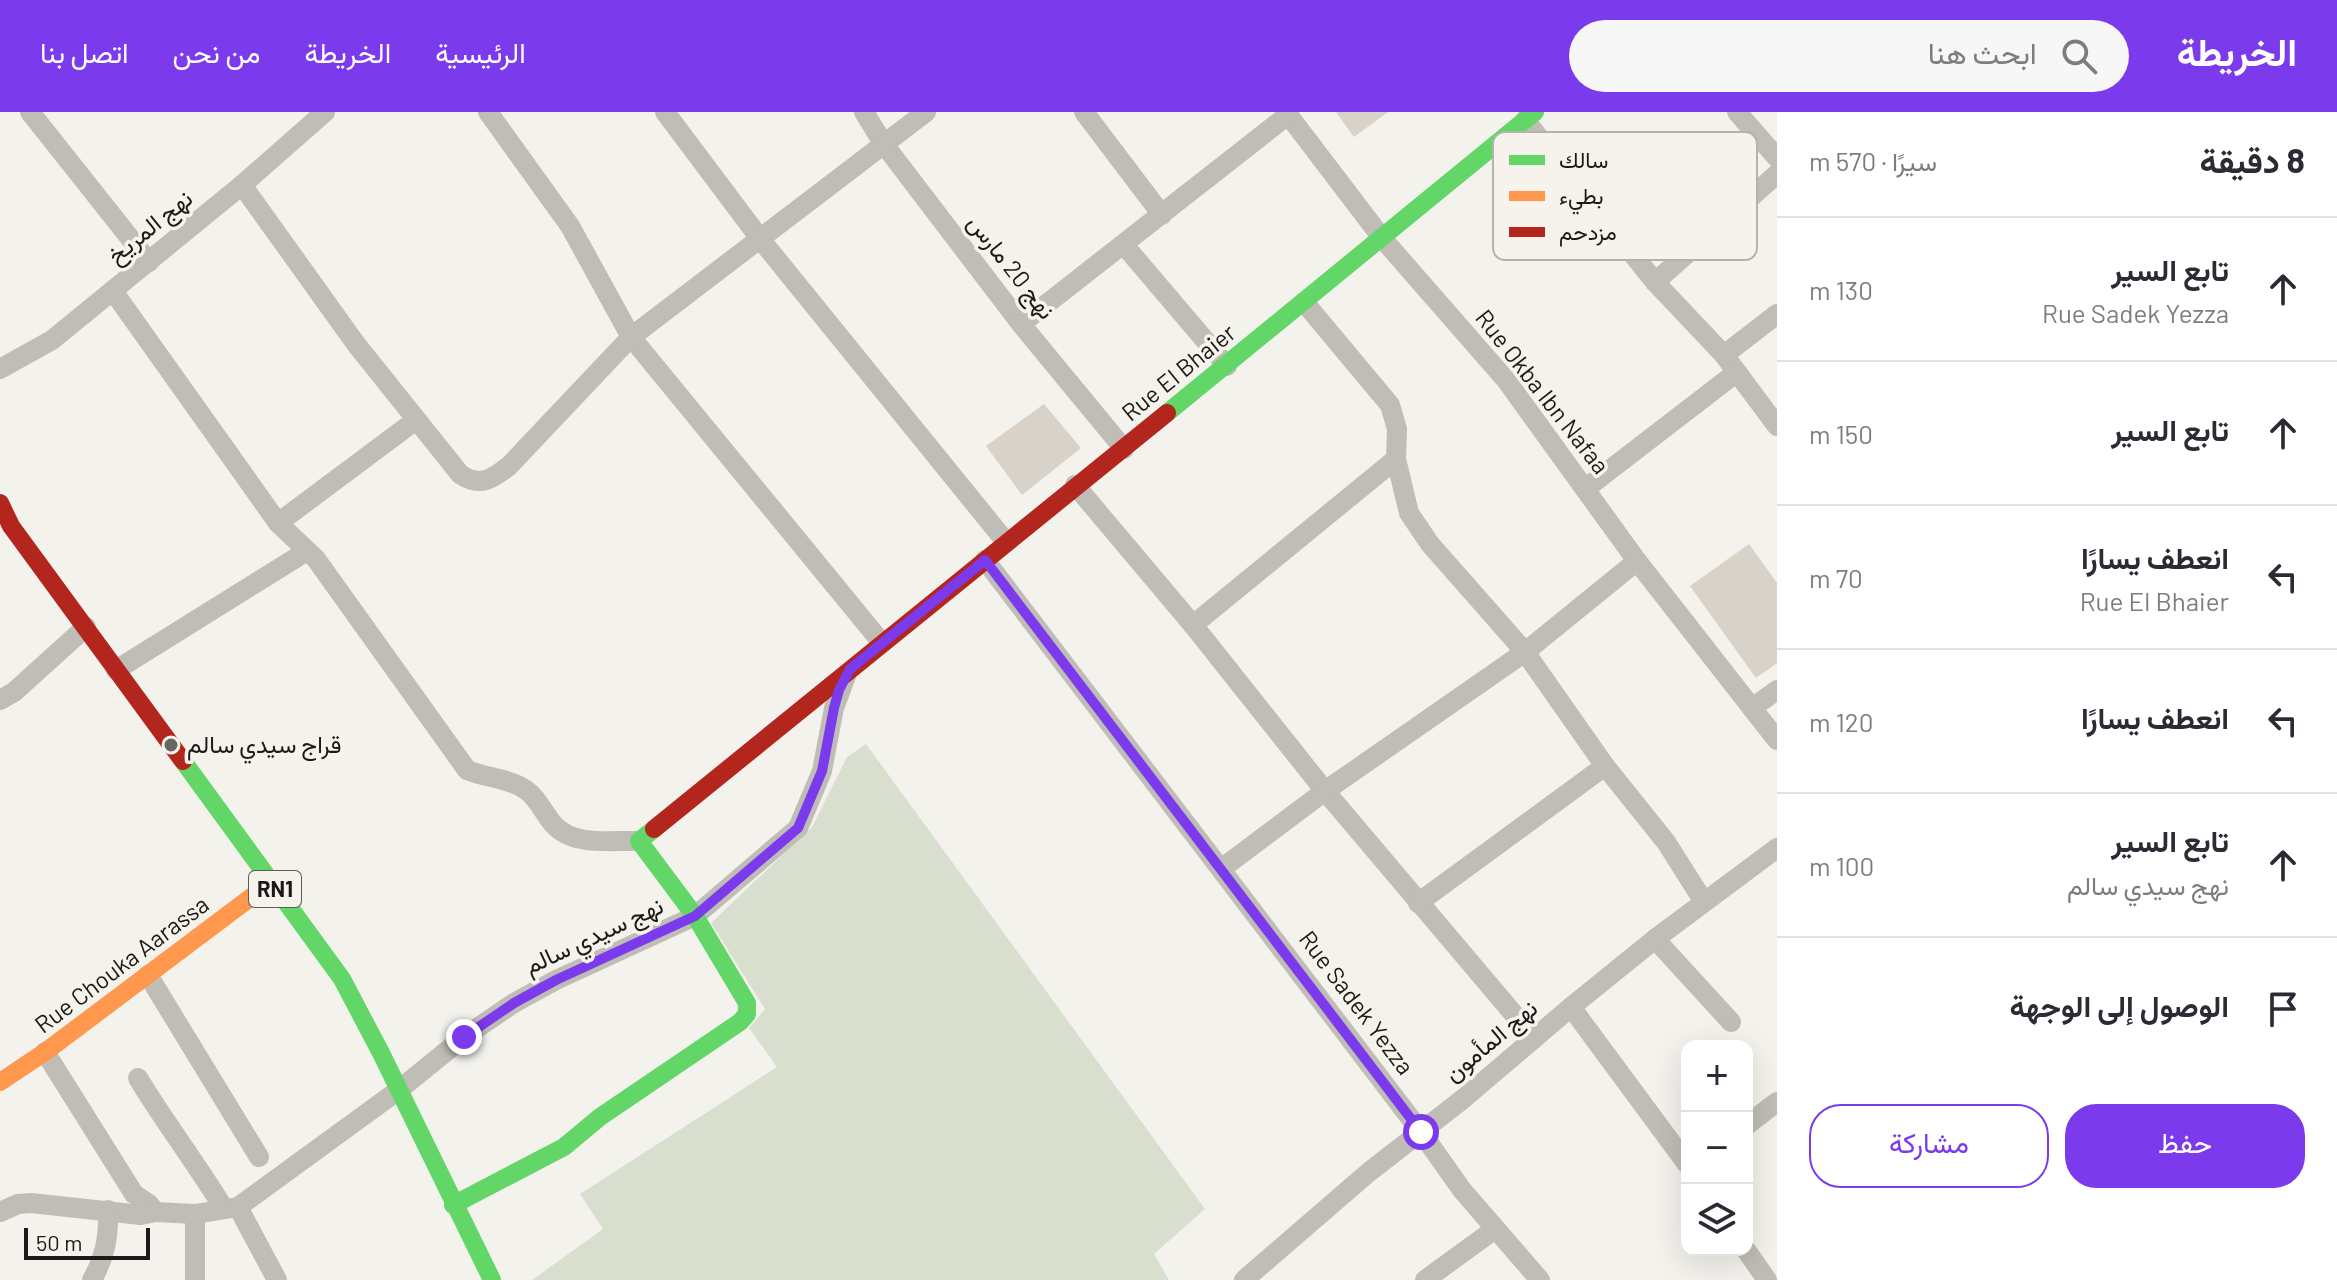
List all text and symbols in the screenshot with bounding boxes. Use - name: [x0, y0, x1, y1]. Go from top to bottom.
- search box: [1569, 20, 2129, 92]
- text: الخريطة: [2177, 28, 2297, 74]
- text: ابحث هنا: [1928, 34, 2037, 70]
- icon: search: [2057, 34, 2101, 78]
- text: اتصل بنا: [40, 35, 129, 69]
- text: من نحن: [173, 35, 261, 69]
- text: الخريطة: [305, 35, 391, 69]
- text: الرئيسية: [435, 35, 526, 69]
- legend: [1493, 132, 1757, 260]
- text: 8 دقيقة: [2200, 139, 2305, 180]
- text: سيرًا · 570 m: [1809, 145, 1937, 176]
- text: سالك: [1559, 146, 1608, 172]
- text: بطيء: [1559, 182, 1604, 215]
- street label: نهج المريخ: [101, 183, 200, 272]
- street label: نهج 20 مارس: [959, 208, 1062, 327]
- text: مزدحم: [1559, 218, 1617, 247]
- text: تابع السير: [2111, 251, 2229, 287]
- icon: ahead: [2261, 267, 2305, 311]
- text: 130 m: [1809, 274, 1873, 305]
- text: Rue Sadek Yezza: [2042, 297, 2229, 328]
- street label: Rue Okba Ibn Nafaa: [1470, 303, 1616, 479]
- street label: Rue El Bhaier: [1115, 317, 1241, 426]
- text: تابع السير: [2111, 411, 2229, 447]
- icon: ahead: [2261, 411, 2305, 455]
- text: 150 m: [1809, 418, 1873, 449]
- text: انعطف يسارًا: [2081, 539, 2229, 575]
- icon: left: [2261, 555, 2305, 599]
- text: 70 m: [1809, 562, 1863, 593]
- text: Rue El Bhaier: [2080, 585, 2229, 616]
- text: انعطف يسارًا: [2081, 699, 2229, 735]
- icon: left: [2261, 699, 2305, 743]
- text: 120 m: [1809, 706, 1873, 737]
- place label: قراج سيدي سالم: [187, 729, 341, 764]
- marker: قراج سيدي سالم: [162, 736, 180, 754]
- text: تابع السير: [2111, 822, 2229, 858]
- icon: ahead: [2261, 843, 2305, 887]
- text: 100 m: [1809, 850, 1874, 881]
- text: نهج سيدي سالم: [2067, 869, 2229, 900]
- road number: RN1: [249, 871, 301, 907]
- street label: Rue Chouka Aarassa: [28, 889, 214, 1039]
- street label: نهج سيدي سالم: [519, 890, 670, 985]
- street label: Rue Sadek Yezza: [1294, 924, 1421, 1080]
- text: الوصول إلى الوجهة: [2010, 987, 2229, 1023]
- icon: arrive: [2261, 987, 2305, 1031]
- street label: نهج المأمون: [1438, 993, 1545, 1090]
- route end: [446, 1019, 482, 1055]
- map controls: [1681, 1040, 1753, 1256]
- button: +: [1681, 1040, 1753, 1112]
- button: مشاركة: [1809, 1104, 2049, 1188]
- button: حفظ: [2065, 1104, 2305, 1188]
- button: −: [1681, 1112, 1753, 1184]
- route start: [1403, 1114, 1439, 1150]
- button: layers: [1681, 1184, 1753, 1256]
- scale bar: [24, 1224, 150, 1260]
- text: 50 m: [36, 1229, 82, 1255]

